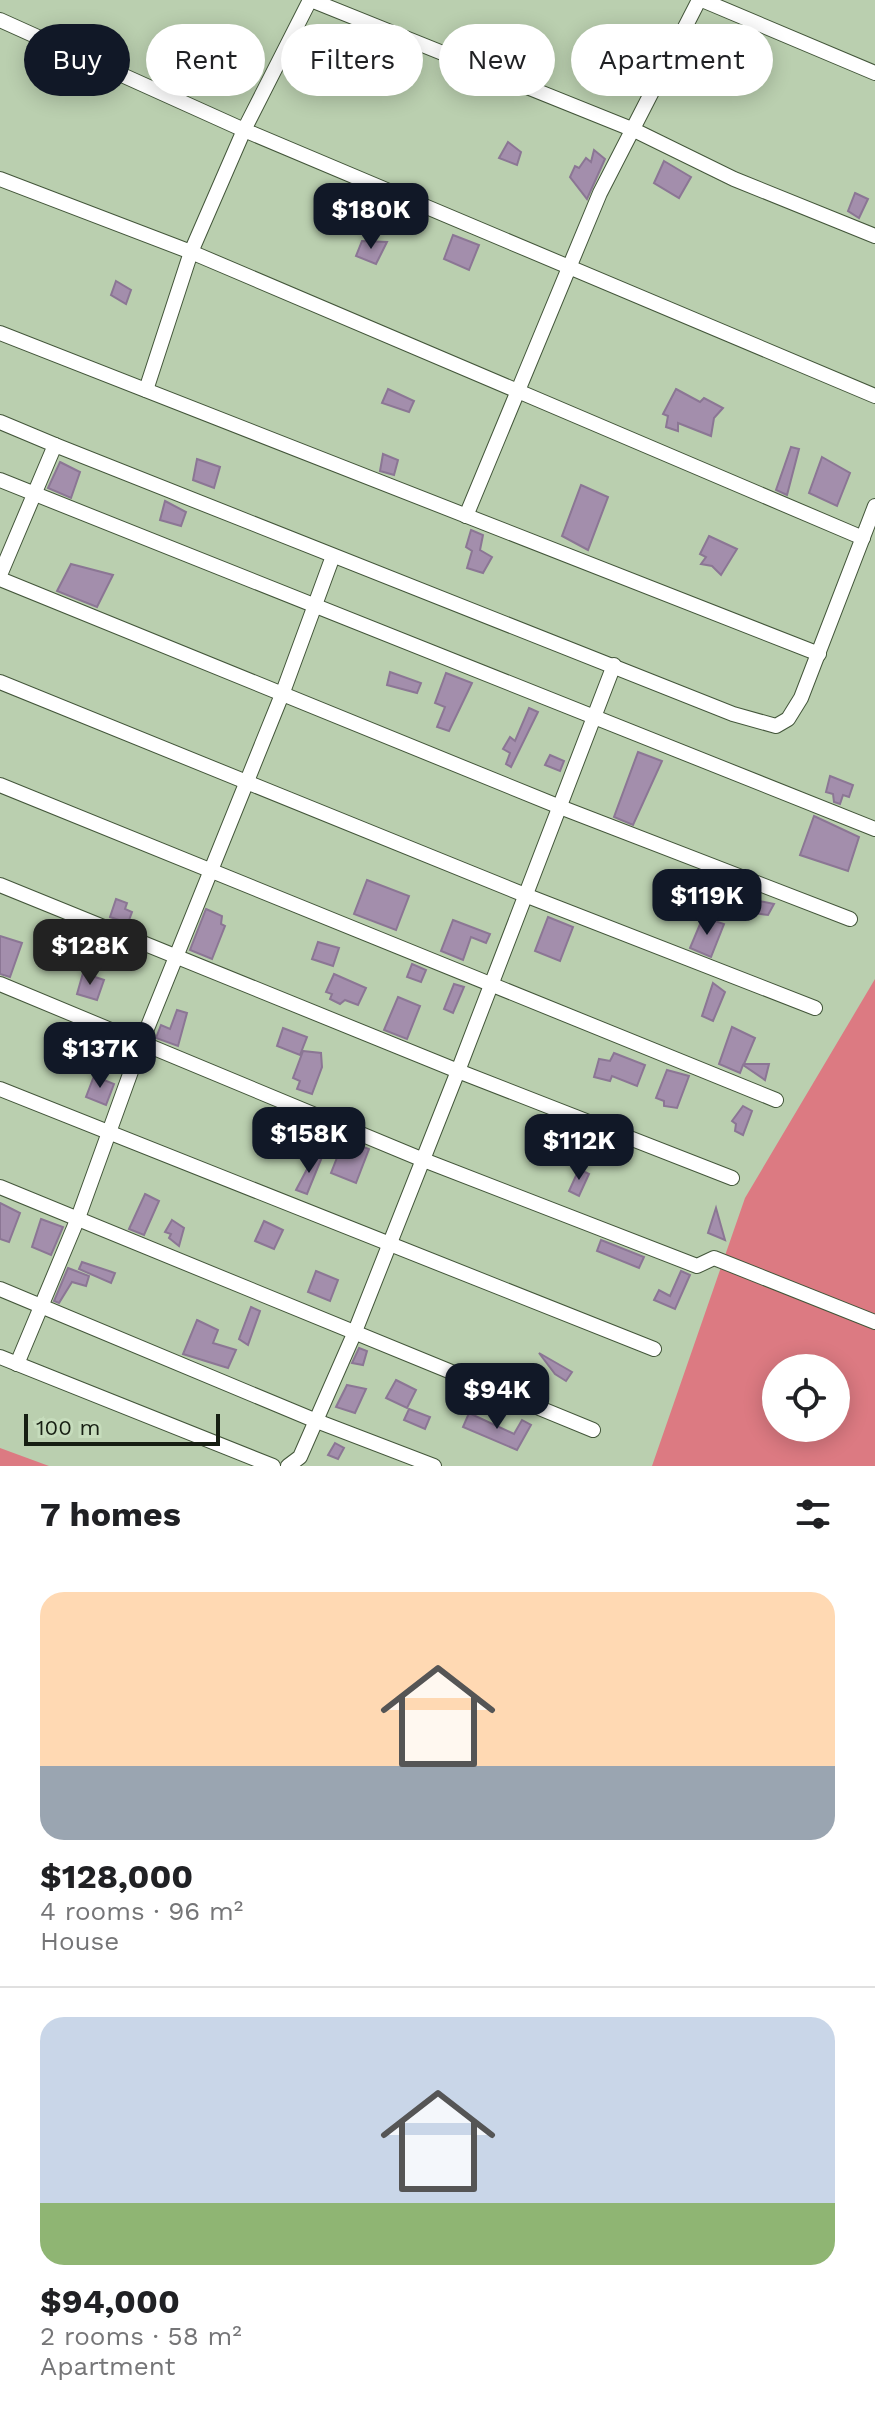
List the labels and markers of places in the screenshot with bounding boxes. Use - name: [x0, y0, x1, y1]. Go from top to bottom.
- pin: $180K: [315, 183, 427, 251]
- pin: $119K: [651, 869, 763, 937]
- pin: $128K: [34, 919, 146, 987]
- pin: $137K: [44, 1022, 156, 1090]
- pin: $158K: [253, 1107, 365, 1175]
- pin: $112K: [523, 1114, 635, 1182]
- pin: $94K: [450, 1363, 544, 1431]

